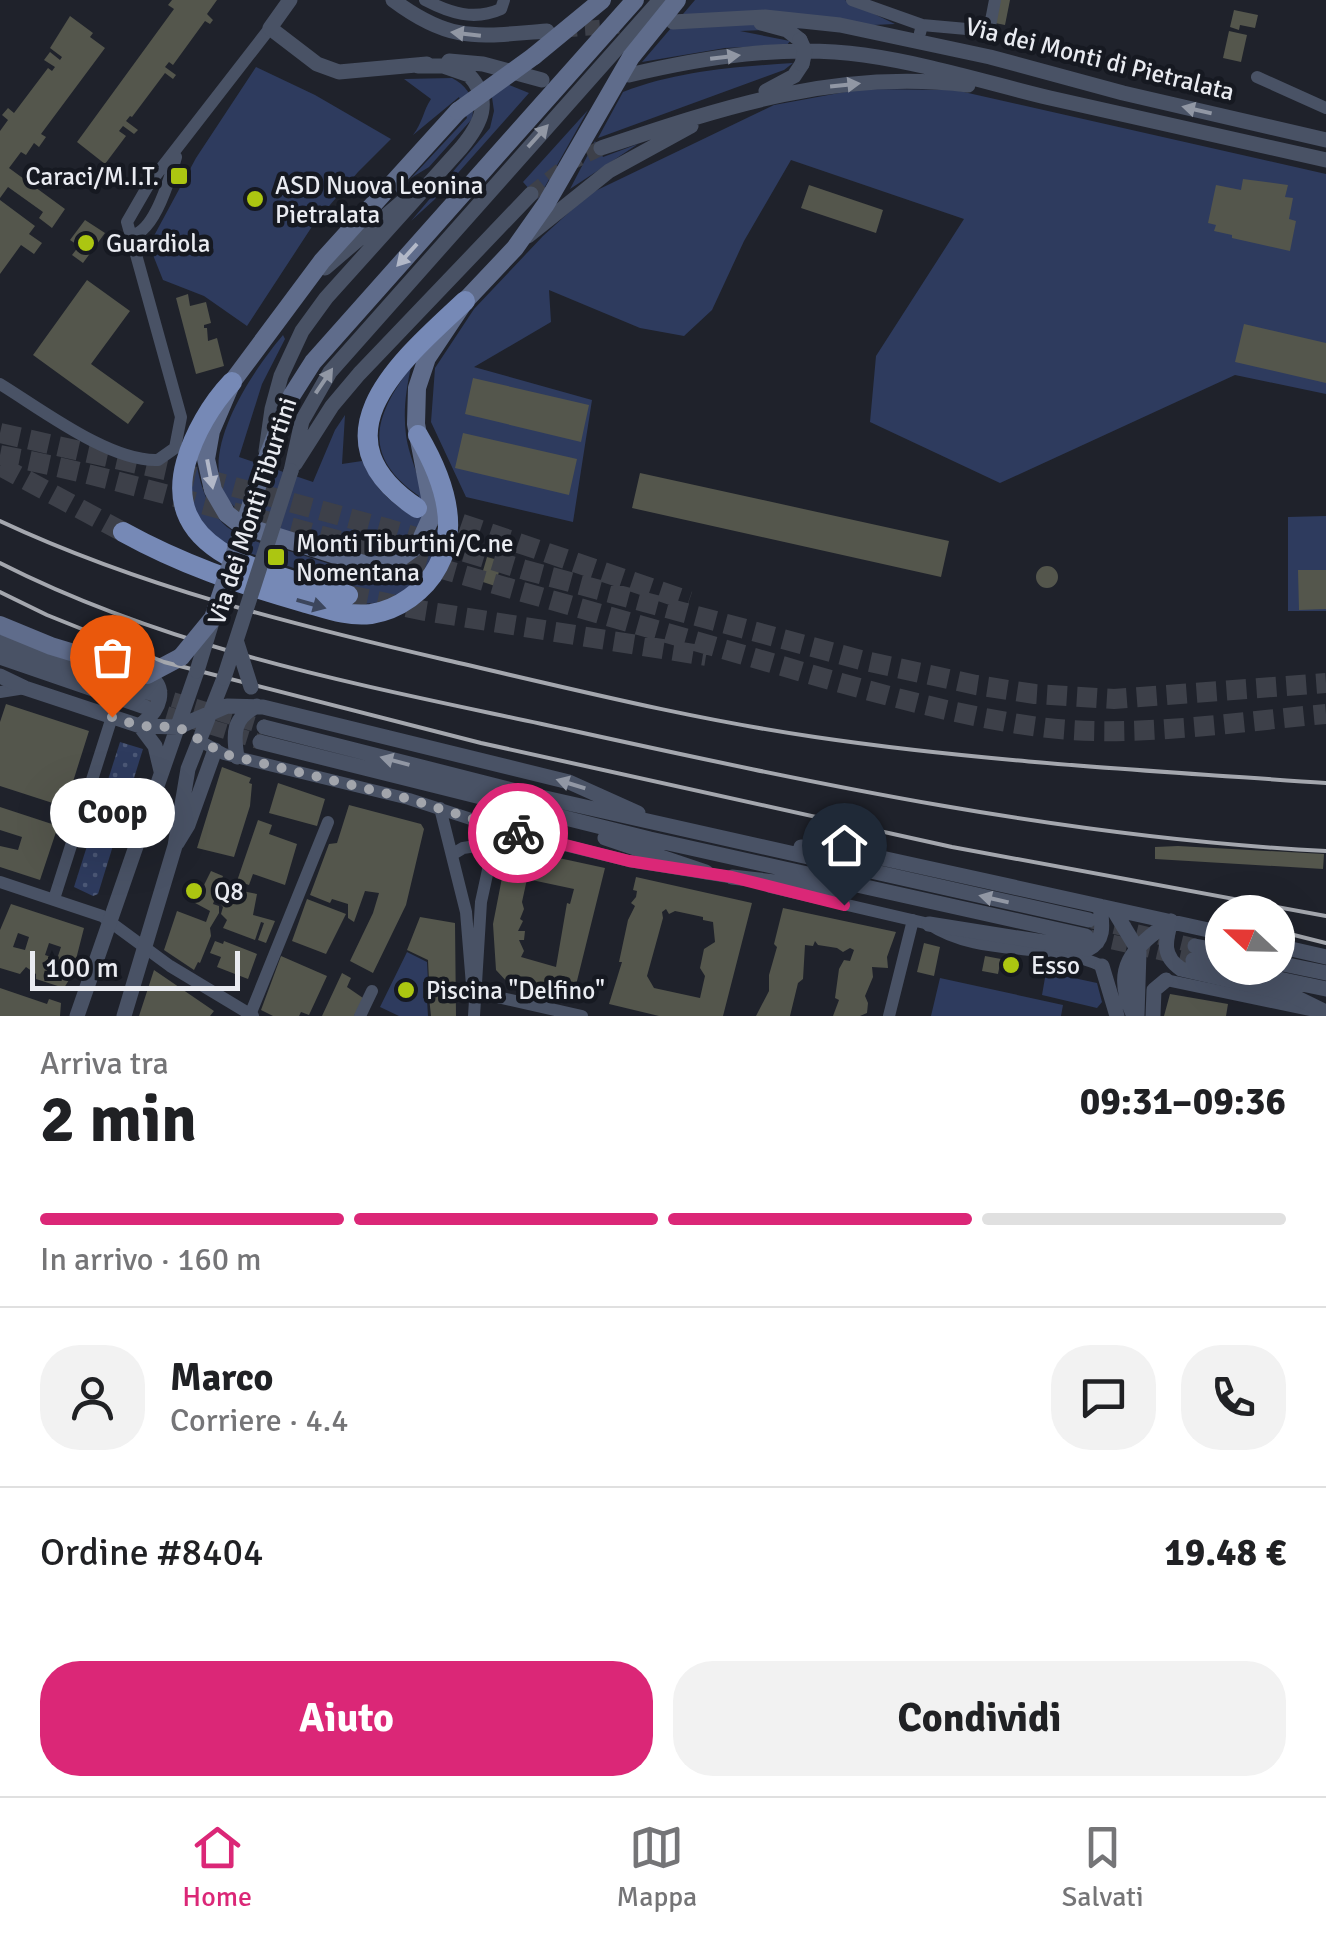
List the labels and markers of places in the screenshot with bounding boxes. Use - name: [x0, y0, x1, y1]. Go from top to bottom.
- place label: Caraci/M.I.T.: [26, 161, 159, 192]
- marker: Caraci/M.I.T.: [168, 165, 190, 187]
- place label: ASD Nuova Leonina Pietralata: [275, 170, 483, 230]
- marker: ASD Nuova Leonina Pietralata: [244, 188, 266, 210]
- place label: Guardiola: [106, 228, 210, 259]
- marker: Guardiola: [75, 232, 97, 254]
- place label: Monti Tiburtini/C.ne Nomentana: [296, 528, 514, 588]
- marker: Monti Tiburtini/C.ne Nomentana: [265, 546, 287, 568]
- pin: [70, 615, 155, 718]
- callout: Coop: [49, 777, 174, 847]
- pin: [802, 803, 887, 906]
- place label: Q8: [214, 876, 244, 907]
- marker: Q8: [183, 880, 205, 902]
- place label: Esso: [1031, 950, 1080, 981]
- marker: Esso: [1000, 954, 1022, 976]
- place label: Piscina "Delfino": [426, 975, 605, 1006]
- marker: Piscina "Delfino": [395, 979, 417, 1001]

